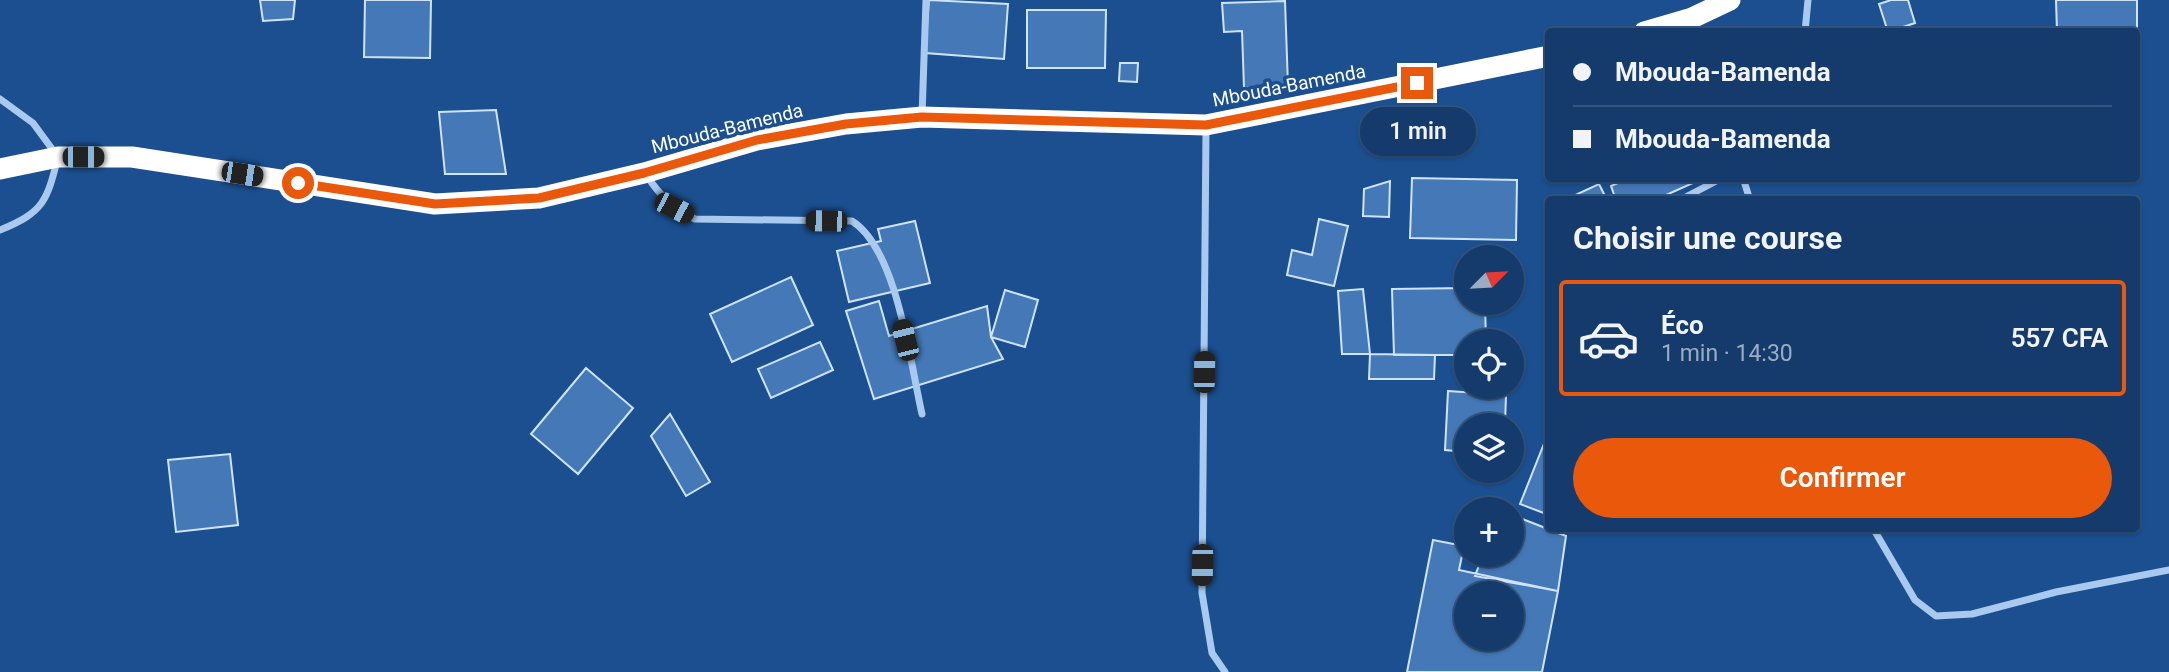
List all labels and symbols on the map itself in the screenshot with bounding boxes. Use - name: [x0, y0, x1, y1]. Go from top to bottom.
- street label: Mbouda-Bamenda: [1211, 59, 1368, 112]
- route end: [1401, 67, 1433, 99]
- street label: Mbouda-Bamenda: [649, 99, 805, 158]
- callout: 1 min: [1359, 108, 1475, 156]
- car: [63, 147, 105, 168]
- car: [220, 160, 265, 188]
- route start: [282, 167, 314, 199]
- car: [651, 189, 698, 227]
- car: [805, 210, 848, 232]
- north arrow: [1454, 245, 1524, 315]
- car: [890, 317, 921, 363]
- car: [1194, 351, 1215, 393]
- car: [1192, 544, 1213, 586]

